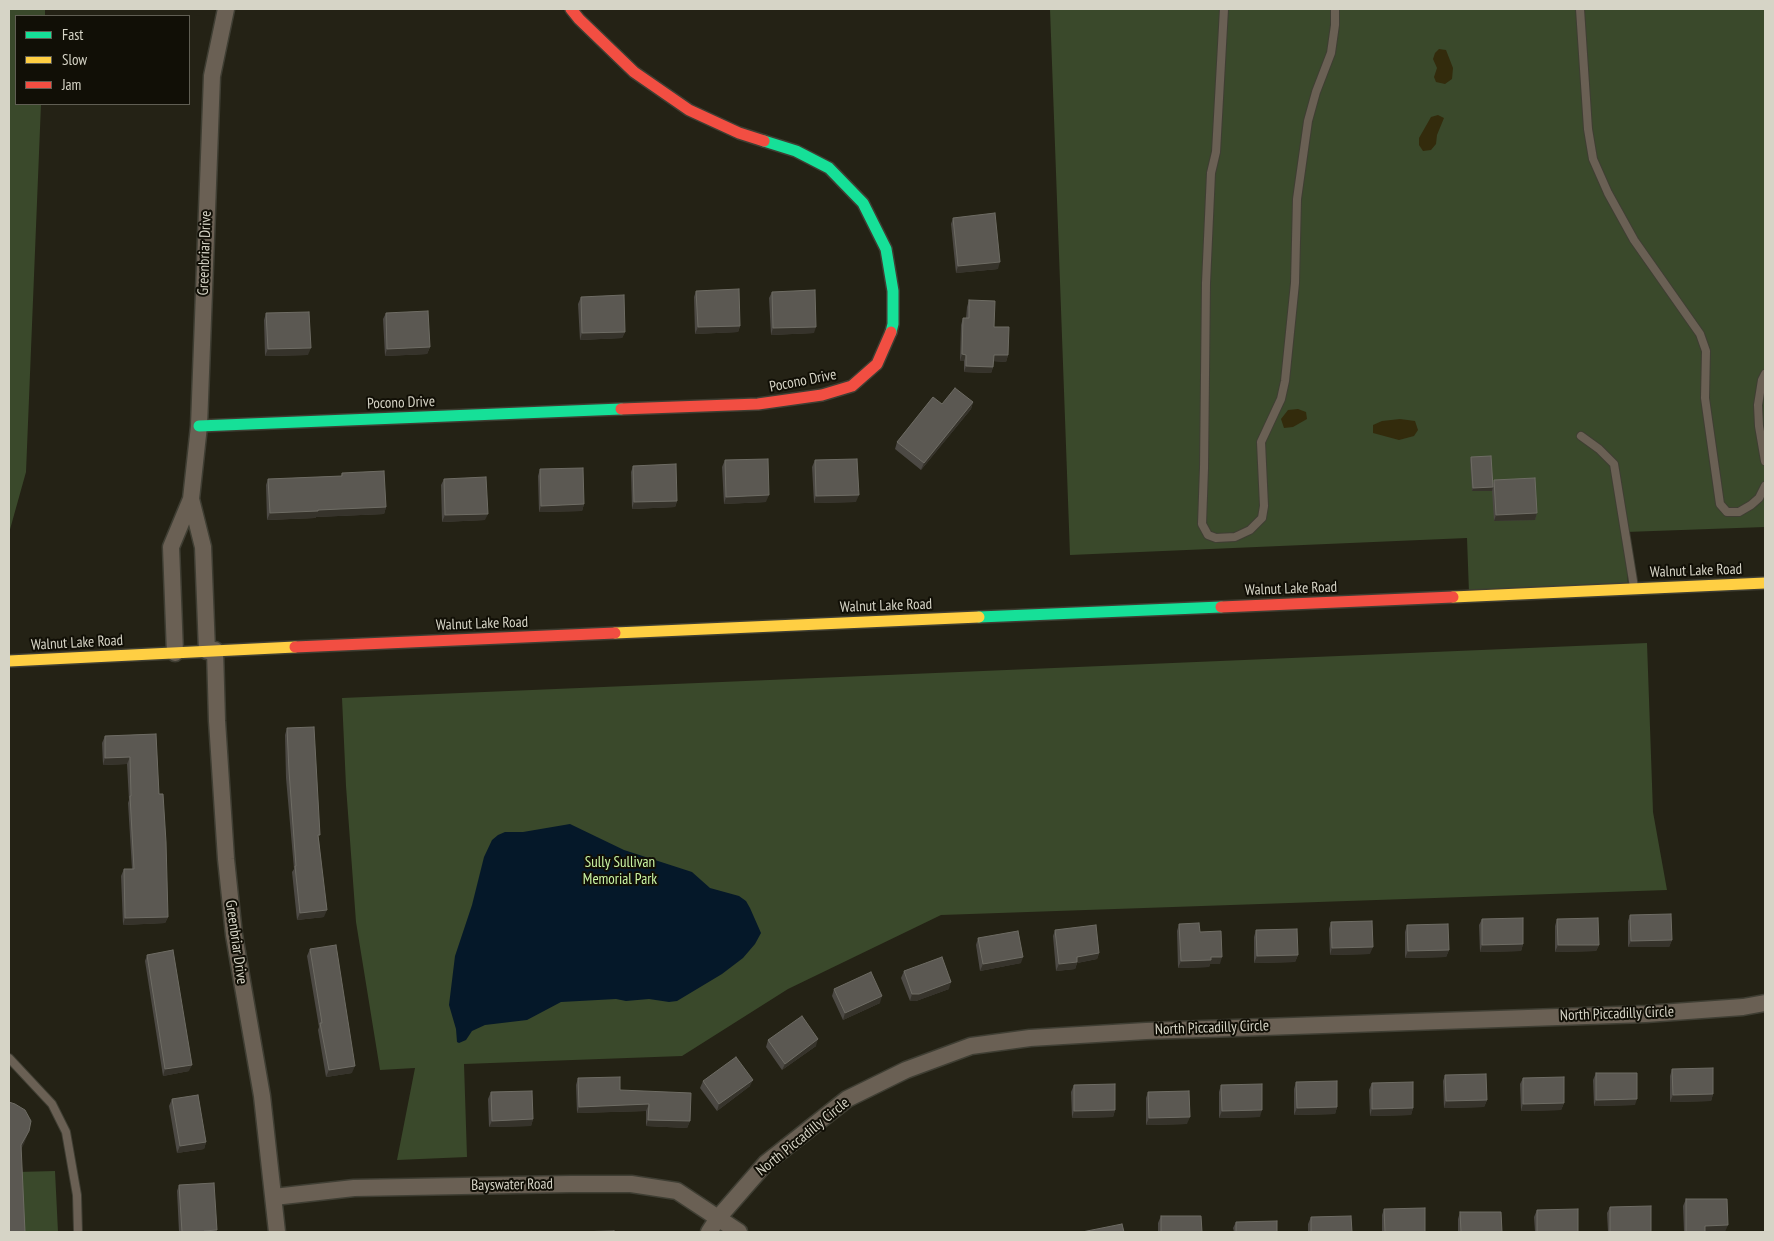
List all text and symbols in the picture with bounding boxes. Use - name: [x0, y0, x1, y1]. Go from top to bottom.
- legend: [15, 15, 190, 105]
- text: Fast: [62, 25, 83, 44]
- text: Slow: [62, 50, 87, 69]
- text: Jam: [62, 75, 81, 94]
- street label: Greenbriar Drive: [195, 210, 215, 296]
- street label: Pocono Drive: [768, 366, 838, 396]
- street label: Pocono Drive: [367, 393, 435, 413]
- street label: Walnut Lake Road: [1650, 560, 1742, 582]
- street label: Walnut Lake Road: [1245, 578, 1337, 600]
- street label: Walnut Lake Road: [840, 595, 932, 617]
- street label: Walnut Lake Road: [436, 613, 528, 635]
- street label: Walnut Lake Road: [31, 632, 123, 654]
- park label: Sully Sullivan Memorial Park: [583, 854, 657, 889]
- street label: Greenbriar Drive: [221, 899, 251, 985]
- street label: North Piccadilly Circle: [1560, 1003, 1674, 1025]
- street label: North Piccadilly Circle: [1155, 1017, 1269, 1039]
- street label: North Piccadilly Circle: [753, 1094, 853, 1180]
- street label: Bayswater Road: [471, 1175, 553, 1195]

